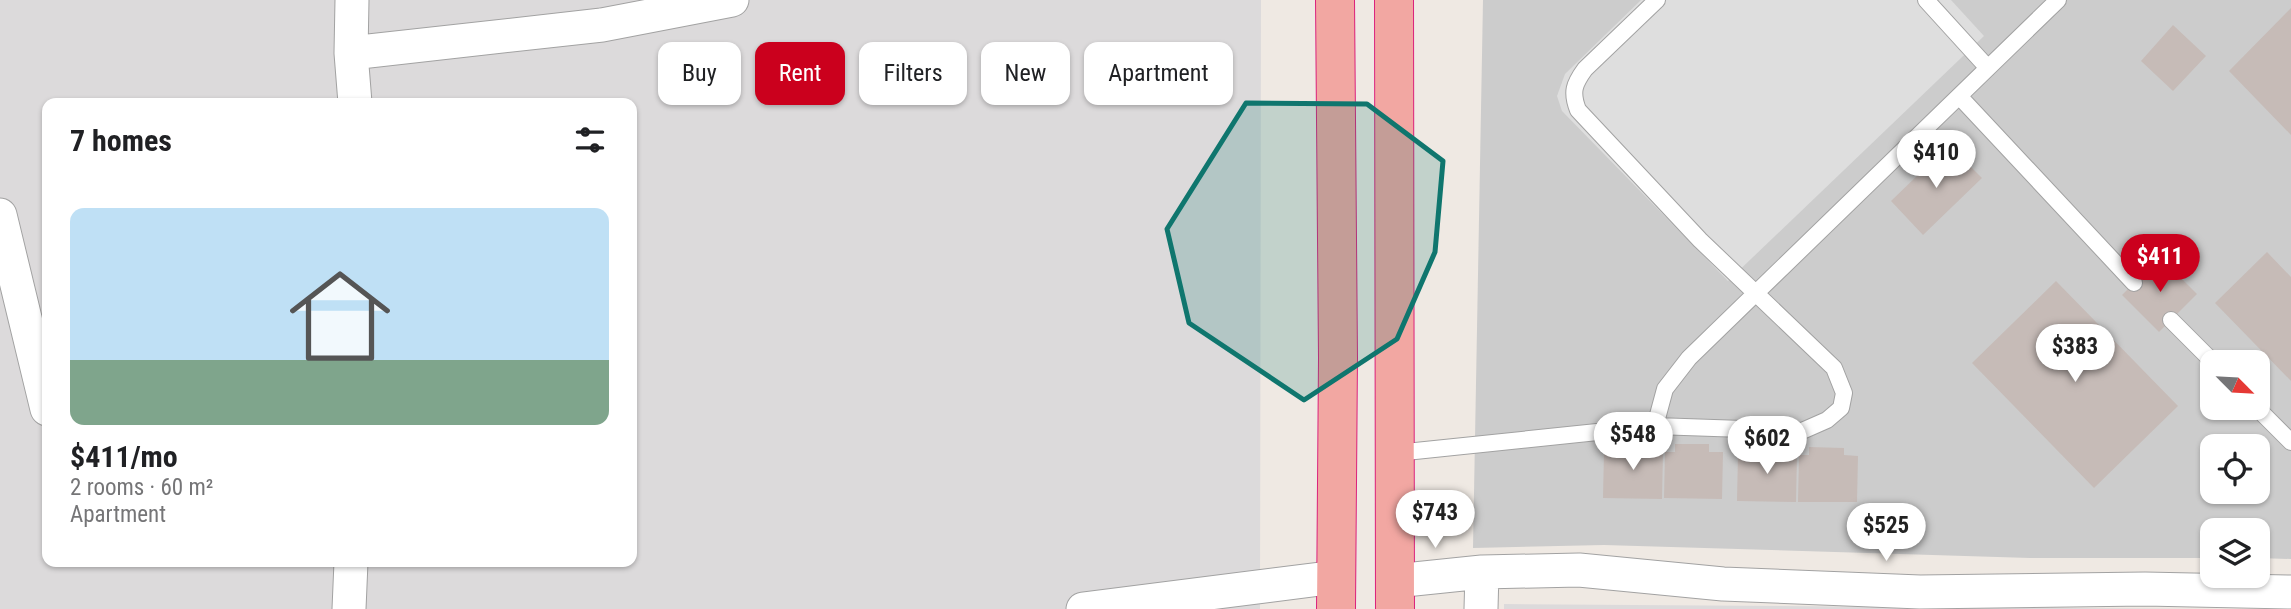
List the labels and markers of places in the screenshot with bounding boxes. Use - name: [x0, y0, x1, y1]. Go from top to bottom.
- pin: $410: [1895, 130, 1977, 190]
- pin: $411: [2119, 234, 2201, 294]
- pin: $383: [2034, 324, 2116, 384]
- pin: $548: [1592, 412, 1674, 472]
- pin: $602: [1726, 416, 1808, 476]
- pin: $743: [1394, 490, 1476, 550]
- pin: $525: [1845, 504, 1927, 563]

